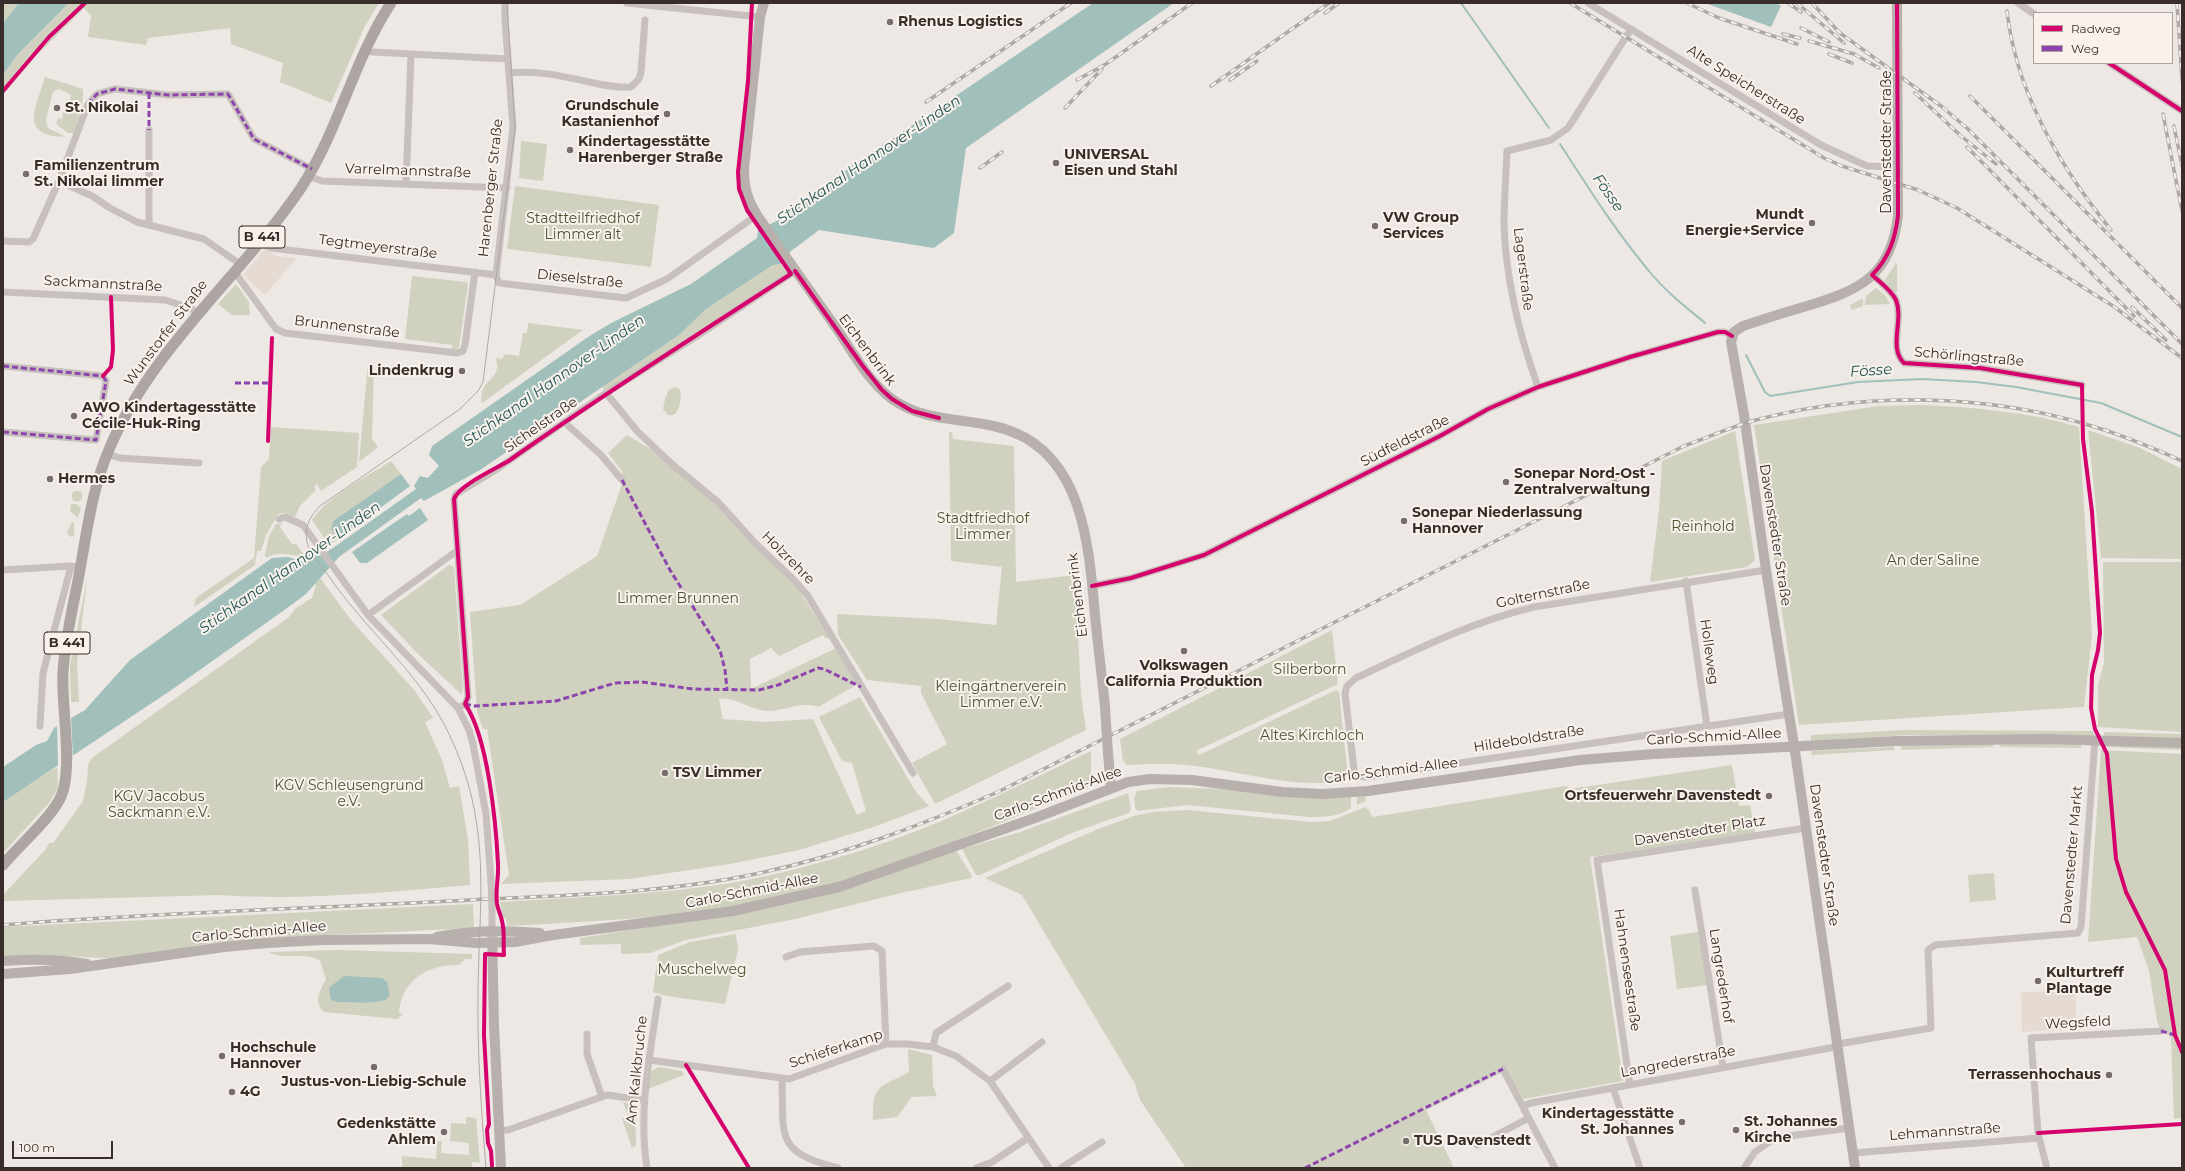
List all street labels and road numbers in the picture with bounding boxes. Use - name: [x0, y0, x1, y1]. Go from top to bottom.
- street label: Alte Speicherstraße: [1684, 42, 1808, 128]
- street label: Davenstedter Straße: [1879, 70, 1895, 214]
- street label: Harenberger Straße: [475, 118, 507, 258]
- street label: Varrelmannstraße: [345, 160, 471, 182]
- road number: B 441: [239, 226, 285, 248]
- street label: Lagerstraße: [1510, 226, 1536, 312]
- street label: Tegtmeyerstraße: [318, 231, 438, 263]
- street label: Dieselstraße: [536, 266, 624, 292]
- street label: Sackmannstraße: [43, 273, 163, 295]
- street label: Wunstorfer Straße: [121, 277, 211, 389]
- street label: Eichenbrink: [835, 311, 899, 389]
- street label: Brunnenstraße: [293, 312, 401, 342]
- street label: Schörlingstraße: [1913, 344, 2025, 370]
- street label: Sichelstraße: [501, 394, 581, 456]
- street label: Südfeldstraße: [1358, 411, 1452, 471]
- street label: Davenstedter Straße: [1755, 463, 1795, 607]
- street label: Holzrehre: [758, 528, 818, 588]
- street label: Eichenbrink: [1064, 552, 1092, 638]
- street label: Golternstraße: [1494, 576, 1592, 612]
- street label: Holleweg: [1696, 618, 1722, 686]
- road number: B 441: [44, 632, 90, 654]
- street label: Hildeboldstraße: [1472, 722, 1586, 756]
- street label: Carlo-Schmid-Allee: [1646, 725, 1782, 749]
- street label: Carlo-Schmid-Allee: [1323, 754, 1459, 788]
- street label: Carlo-Schmid-Allee: [992, 763, 1124, 825]
- street label: Davenstedter Straße: [1806, 783, 1842, 927]
- street label: Davenstedter Markt: [2058, 785, 2086, 925]
- street label: Davenstedter Platz: [1633, 812, 1767, 850]
- street label: Carlo-Schmid-Allee: [684, 870, 820, 912]
- street label: Hahnenseestraße: [1610, 908, 1644, 1032]
- street label: Carlo-Schmid-Allee: [191, 918, 327, 946]
- street label: Langrederhof: [1705, 927, 1737, 1025]
- street label: Wegsfeld: [2045, 1013, 2111, 1033]
- street label: Am Kalkbruche: [623, 1015, 651, 1125]
- street label: Schieferkamp: [787, 1026, 885, 1072]
- street label: Langrederstraße: [1619, 1043, 1737, 1081]
- street label: Lehmannstraße: [1889, 1120, 2001, 1144]

